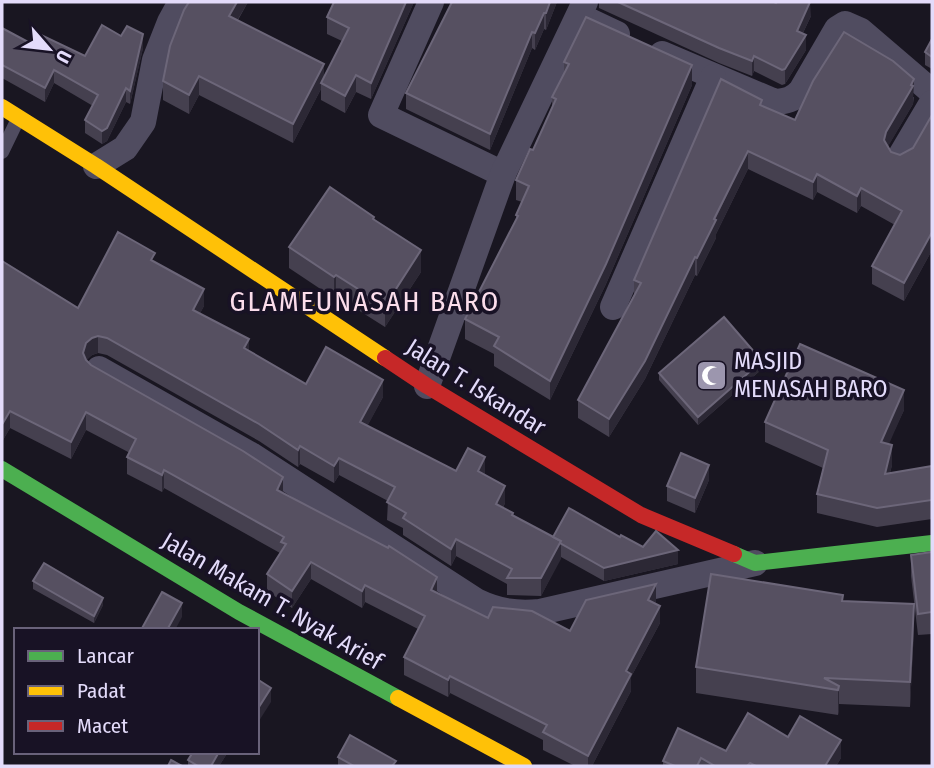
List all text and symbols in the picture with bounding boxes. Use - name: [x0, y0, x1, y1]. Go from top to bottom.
- north arrow: [14, 14, 84, 84]
- text: U: [51, 46, 76, 67]
- district label: GLAMEUNASAH BARO: [230, 285, 500, 318]
- street label: Jalan T. Iskandar: [401, 333, 552, 441]
- place label: MASJID MENASAH BARO: [734, 347, 888, 403]
- mosque icon: MASJID MENASAH BARO: [694, 358, 728, 392]
- street label: Jalan Makam T. Nyak Arief: [157, 526, 389, 676]
- legend: [14, 628, 259, 754]
- text: Lancar: [77, 643, 135, 669]
- text: Padat: [77, 678, 126, 704]
- text: Macet: [77, 713, 128, 739]

